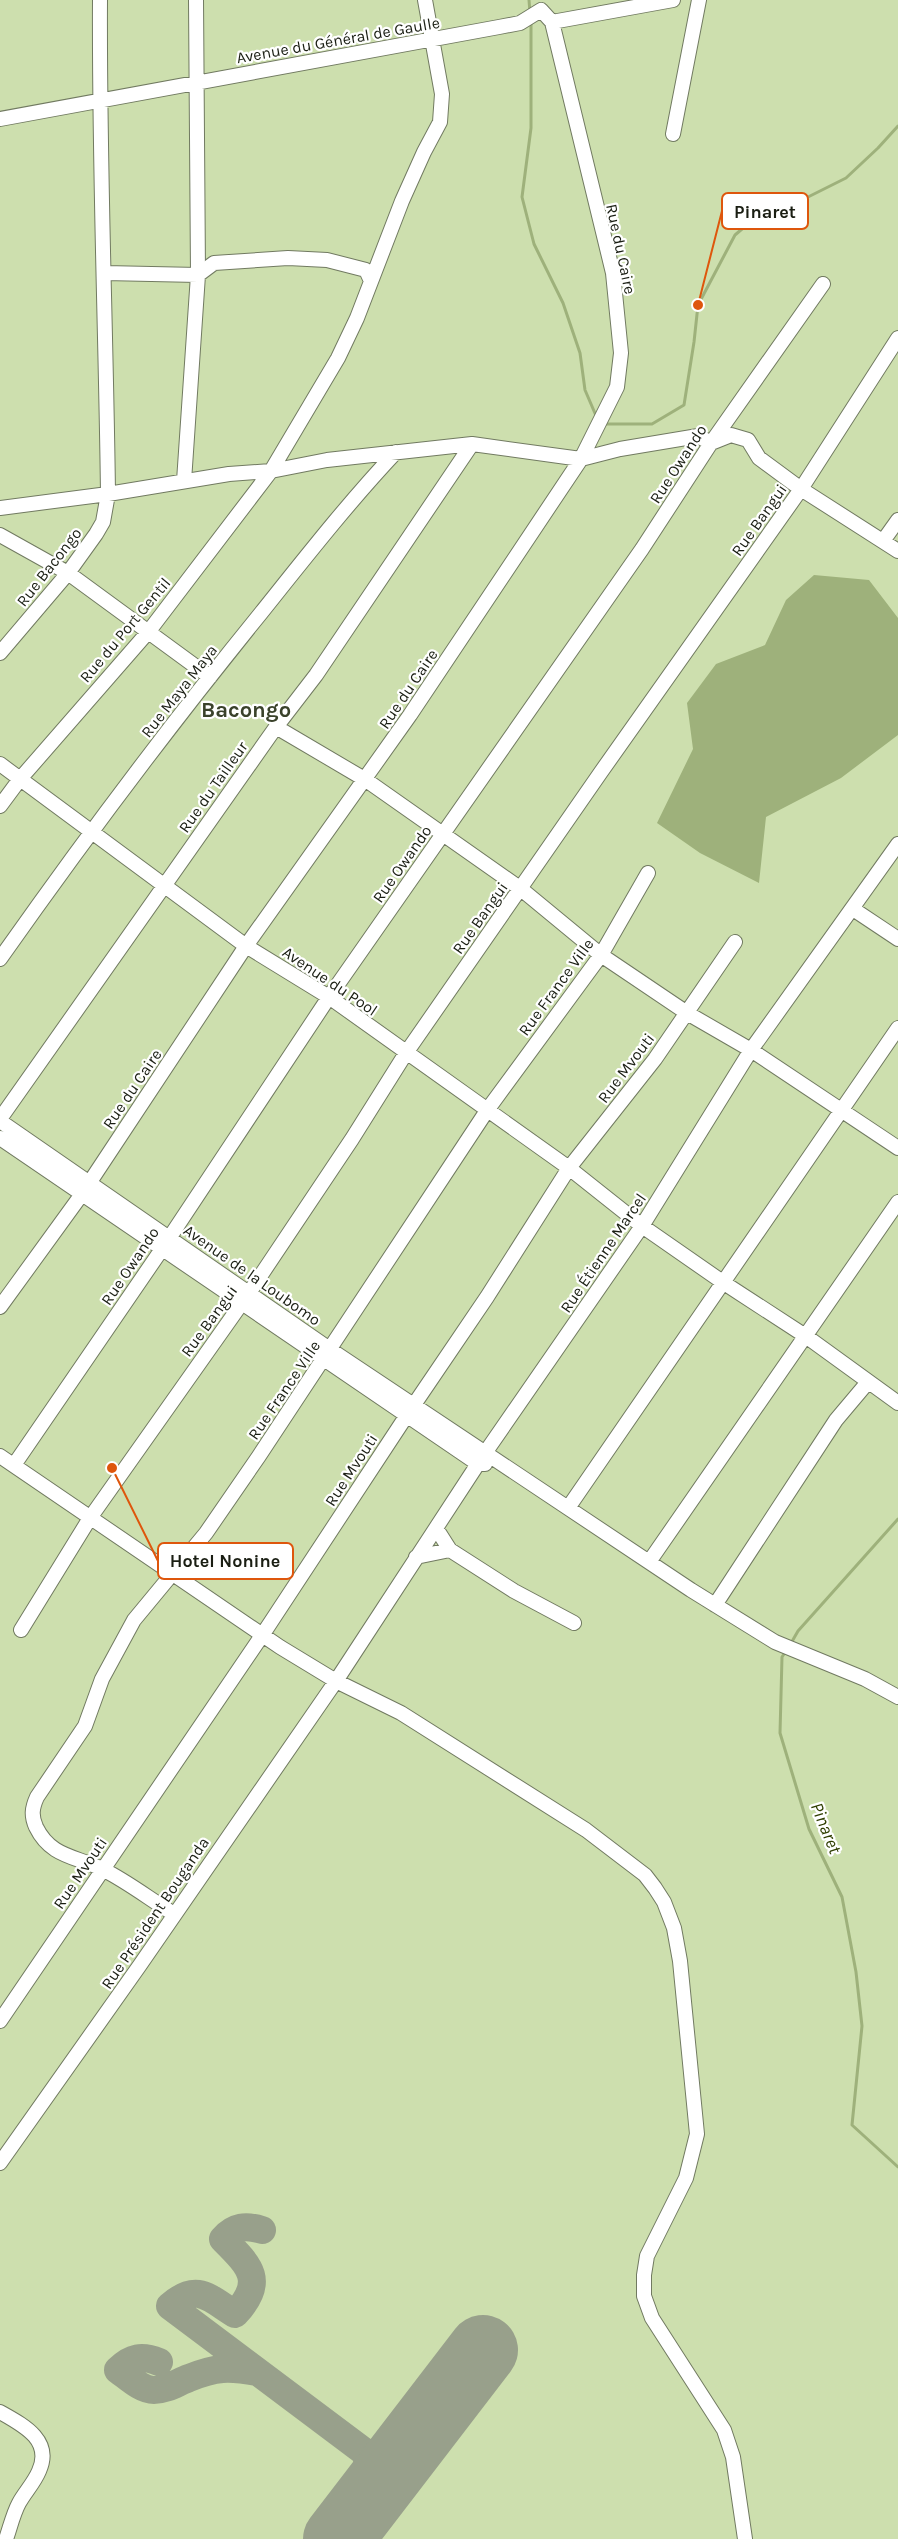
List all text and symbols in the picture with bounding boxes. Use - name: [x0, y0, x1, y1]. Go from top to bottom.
- street label: Avenue du Général de Gaulle: [235, 13, 441, 67]
- callout: Pinaret: [722, 193, 808, 229]
- text: Pinaret: [734, 201, 796, 223]
- street label: Rue du Caire: [602, 202, 640, 296]
- street label: Rue Owando: [645, 421, 711, 507]
- street label: Rue Bangui: [727, 480, 791, 560]
- street label: Rue Bacongo: [12, 524, 86, 610]
- street label: Rue du Port Gentil: [76, 574, 174, 686]
- street label: Rue Maya Maya: [137, 641, 221, 741]
- street label: Rue du Caire: [374, 646, 442, 732]
- district label: Bacongo: [201, 697, 291, 723]
- street label: Rue du Tailleur: [174, 737, 252, 836]
- street label: Rue Owando: [368, 822, 436, 906]
- street label: Rue Bangui: [448, 878, 512, 958]
- street label: Rue France Ville: [514, 935, 598, 1039]
- street label: Avenue du Pool: [279, 942, 381, 1020]
- street label: Rue Mvouti: [594, 1029, 658, 1107]
- street label: Rue du Caire: [98, 1046, 166, 1132]
- street label: Rue Étienne Marcel: [556, 1190, 650, 1316]
- street label: Avenue de la Loubomo: [180, 1221, 324, 1329]
- street label: Rue Owando: [97, 1223, 163, 1309]
- street label: Rue Bangui: [177, 1282, 241, 1360]
- street label: Rue France Ville: [244, 1337, 324, 1443]
- street label: Rue Mvouti: [321, 1430, 381, 1510]
- callout: Hotel Nonine: [158, 1543, 293, 1579]
- text: Hotel Nonine: [170, 1550, 280, 1572]
- water label: Pinaret: [806, 1799, 847, 1858]
- street label: Rue Mvouti: [49, 1834, 111, 1912]
- street label: Rue Président Bouganda: [97, 1834, 213, 1992]

